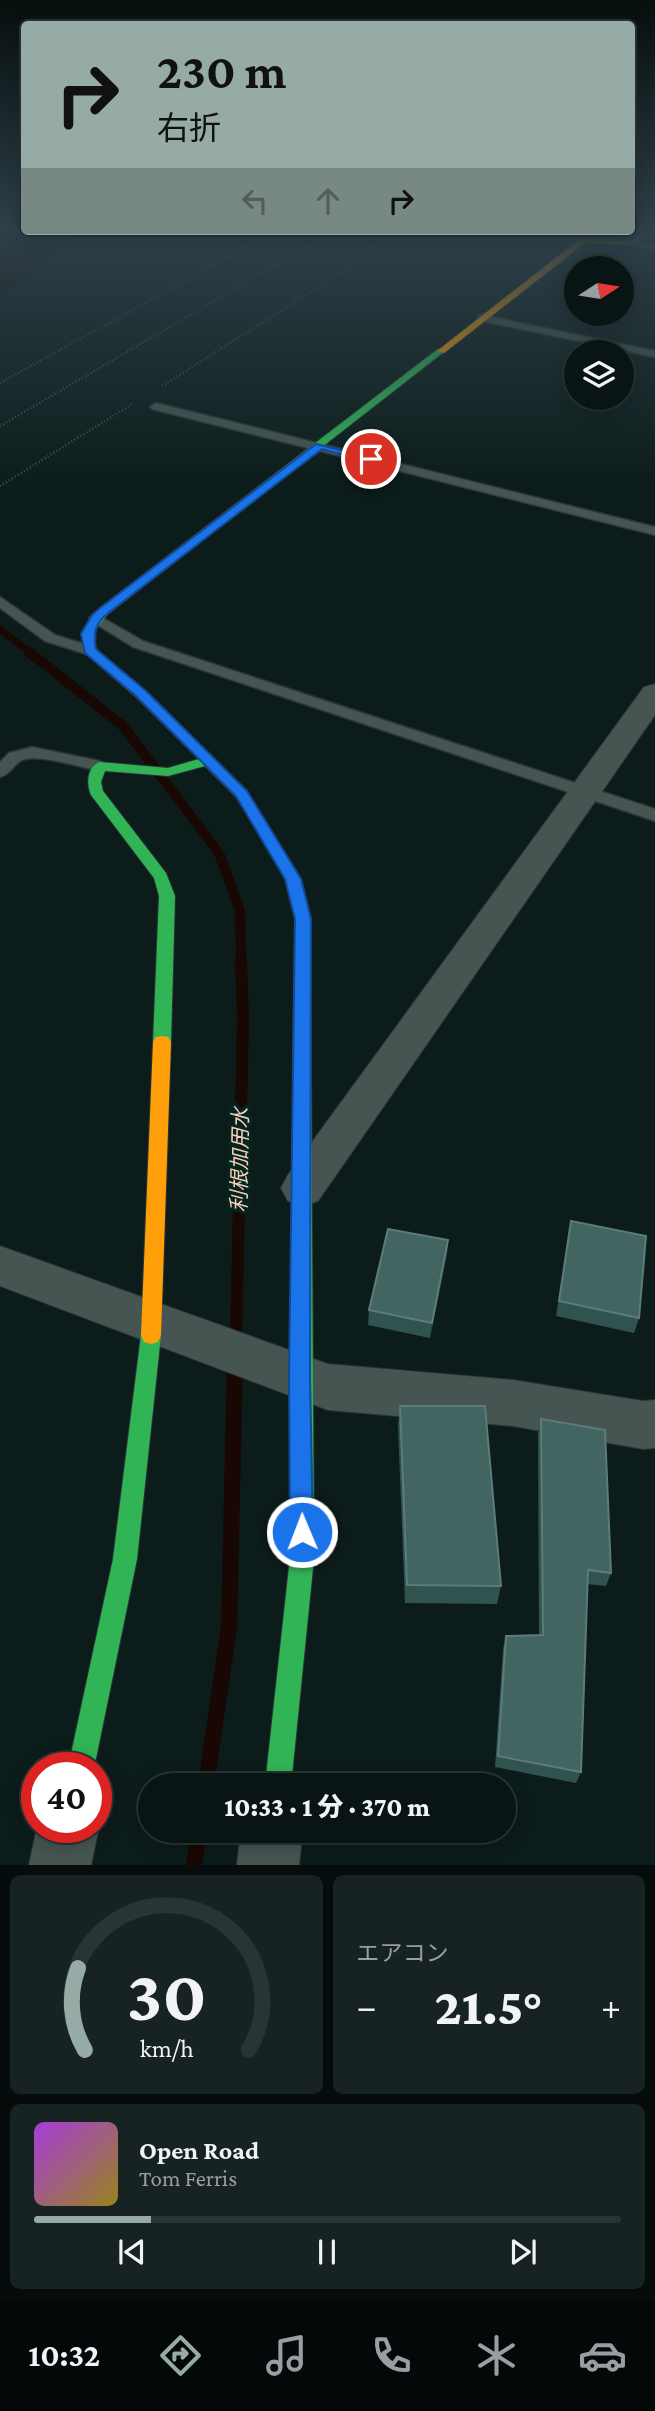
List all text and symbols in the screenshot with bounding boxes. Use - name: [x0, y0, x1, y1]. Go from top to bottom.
- text: 230 m: [157, 44, 287, 99]
- icon: right: [42, 49, 133, 140]
- text: 右折: [157, 110, 221, 146]
- icon: left: [236, 182, 274, 220]
- icon: ahead: [309, 182, 347, 220]
- icon: right: [382, 182, 420, 220]
- north arrow: [564, 256, 634, 326]
- map controls: [564, 256, 634, 410]
- button: layers: [564, 340, 634, 410]
- pin: [341, 429, 401, 489]
- icon: arrive: [352, 440, 390, 478]
- water label: 利根加用水: [227, 1105, 253, 1213]
- position arrow: [265, 1495, 339, 1569]
- speed limit sign: 40: [21, 1752, 112, 1843]
- text: 10:33 · 1 分 · 370 m: [224, 1793, 430, 1822]
- text: エアコン: [357, 1940, 449, 1966]
- text: 30: [126, 1956, 206, 2037]
- text: 21.5°: [435, 1977, 543, 2035]
- text: −: [357, 1985, 377, 2027]
- text: +: [601, 1985, 621, 2027]
- text: km/h: [139, 2035, 193, 2062]
- text: Open Road: [139, 2136, 259, 2165]
- text: Tom Ferris: [139, 2165, 237, 2191]
- icon: previous: [113, 2233, 151, 2271]
- icon: pause: [308, 2233, 346, 2271]
- icon: next: [504, 2233, 542, 2271]
- icon: directions: [156, 2331, 205, 2380]
- icon: music: [262, 2331, 311, 2380]
- icon: phone: [367, 2331, 416, 2380]
- icon: climate: [472, 2331, 521, 2380]
- icon: car: [578, 2331, 627, 2380]
- text: 10:32: [28, 2337, 100, 2373]

